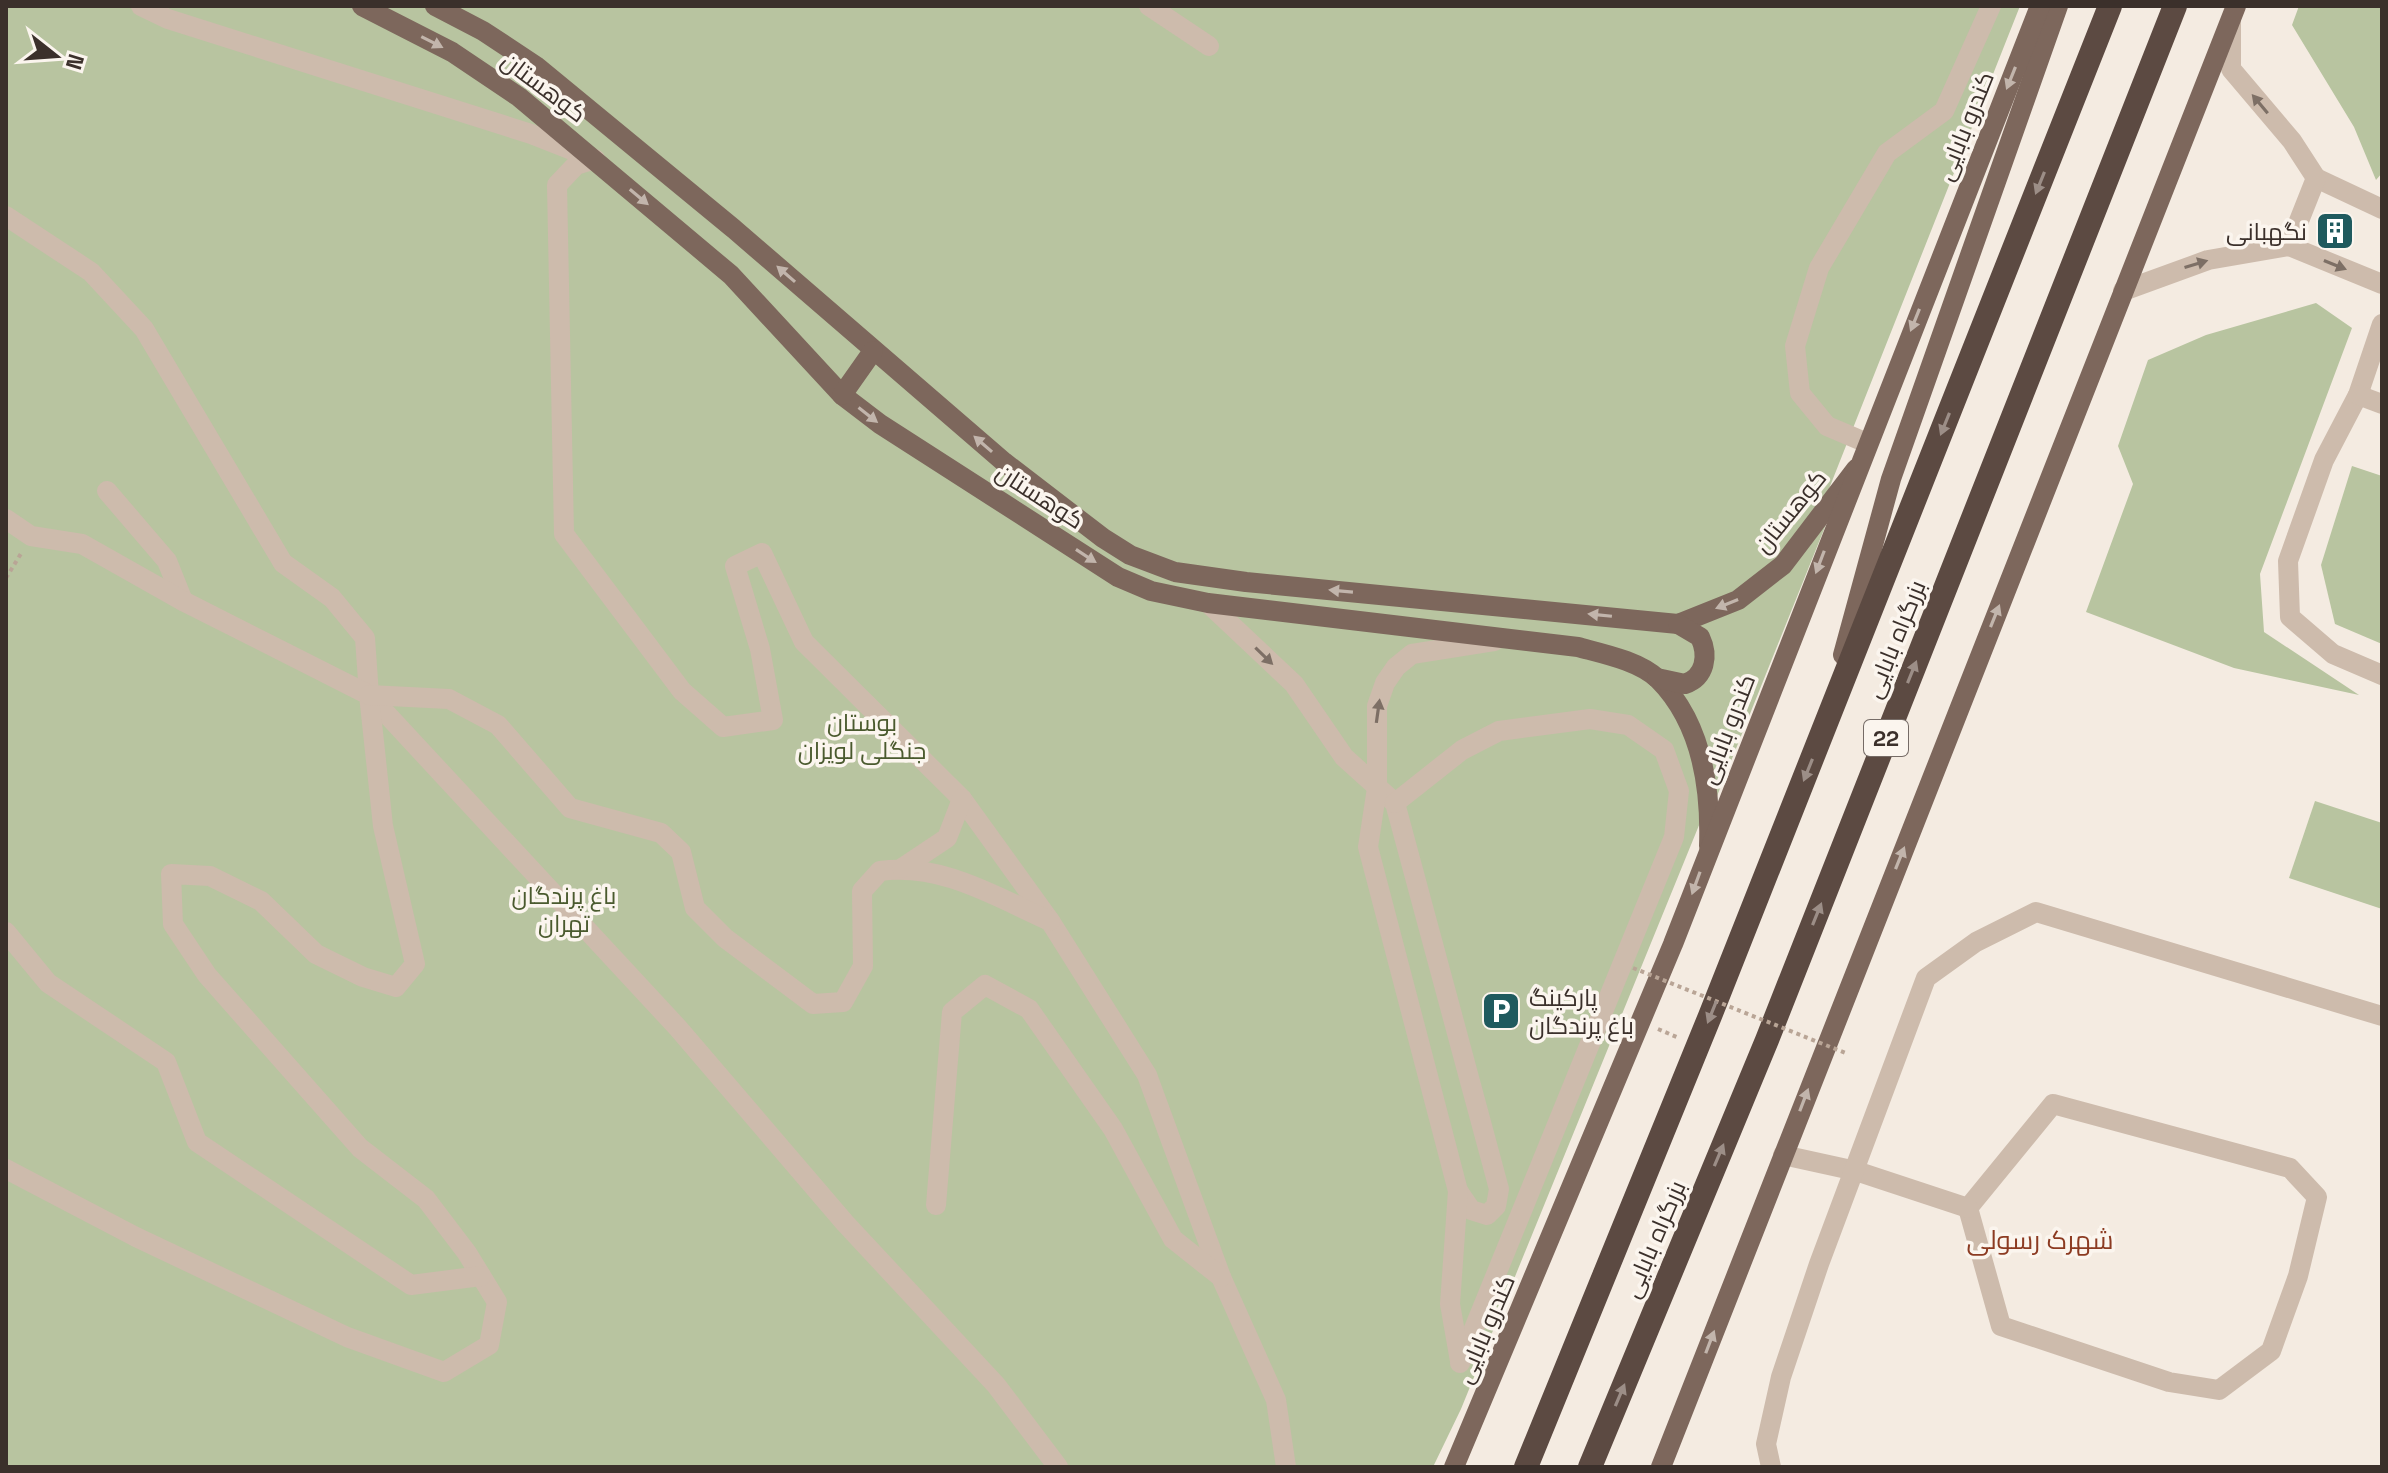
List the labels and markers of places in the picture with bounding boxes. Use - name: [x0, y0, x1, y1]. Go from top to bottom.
- building icon: نگهبانی: [2314, 210, 2356, 252]
- place label: نگهبانی: [2226, 216, 2307, 247]
- place label: پارکینگ باغ پرندگان: [1529, 982, 1634, 1042]
- parking icon: پارکینگ باغ پرندگان: [1480, 990, 1522, 1032]

